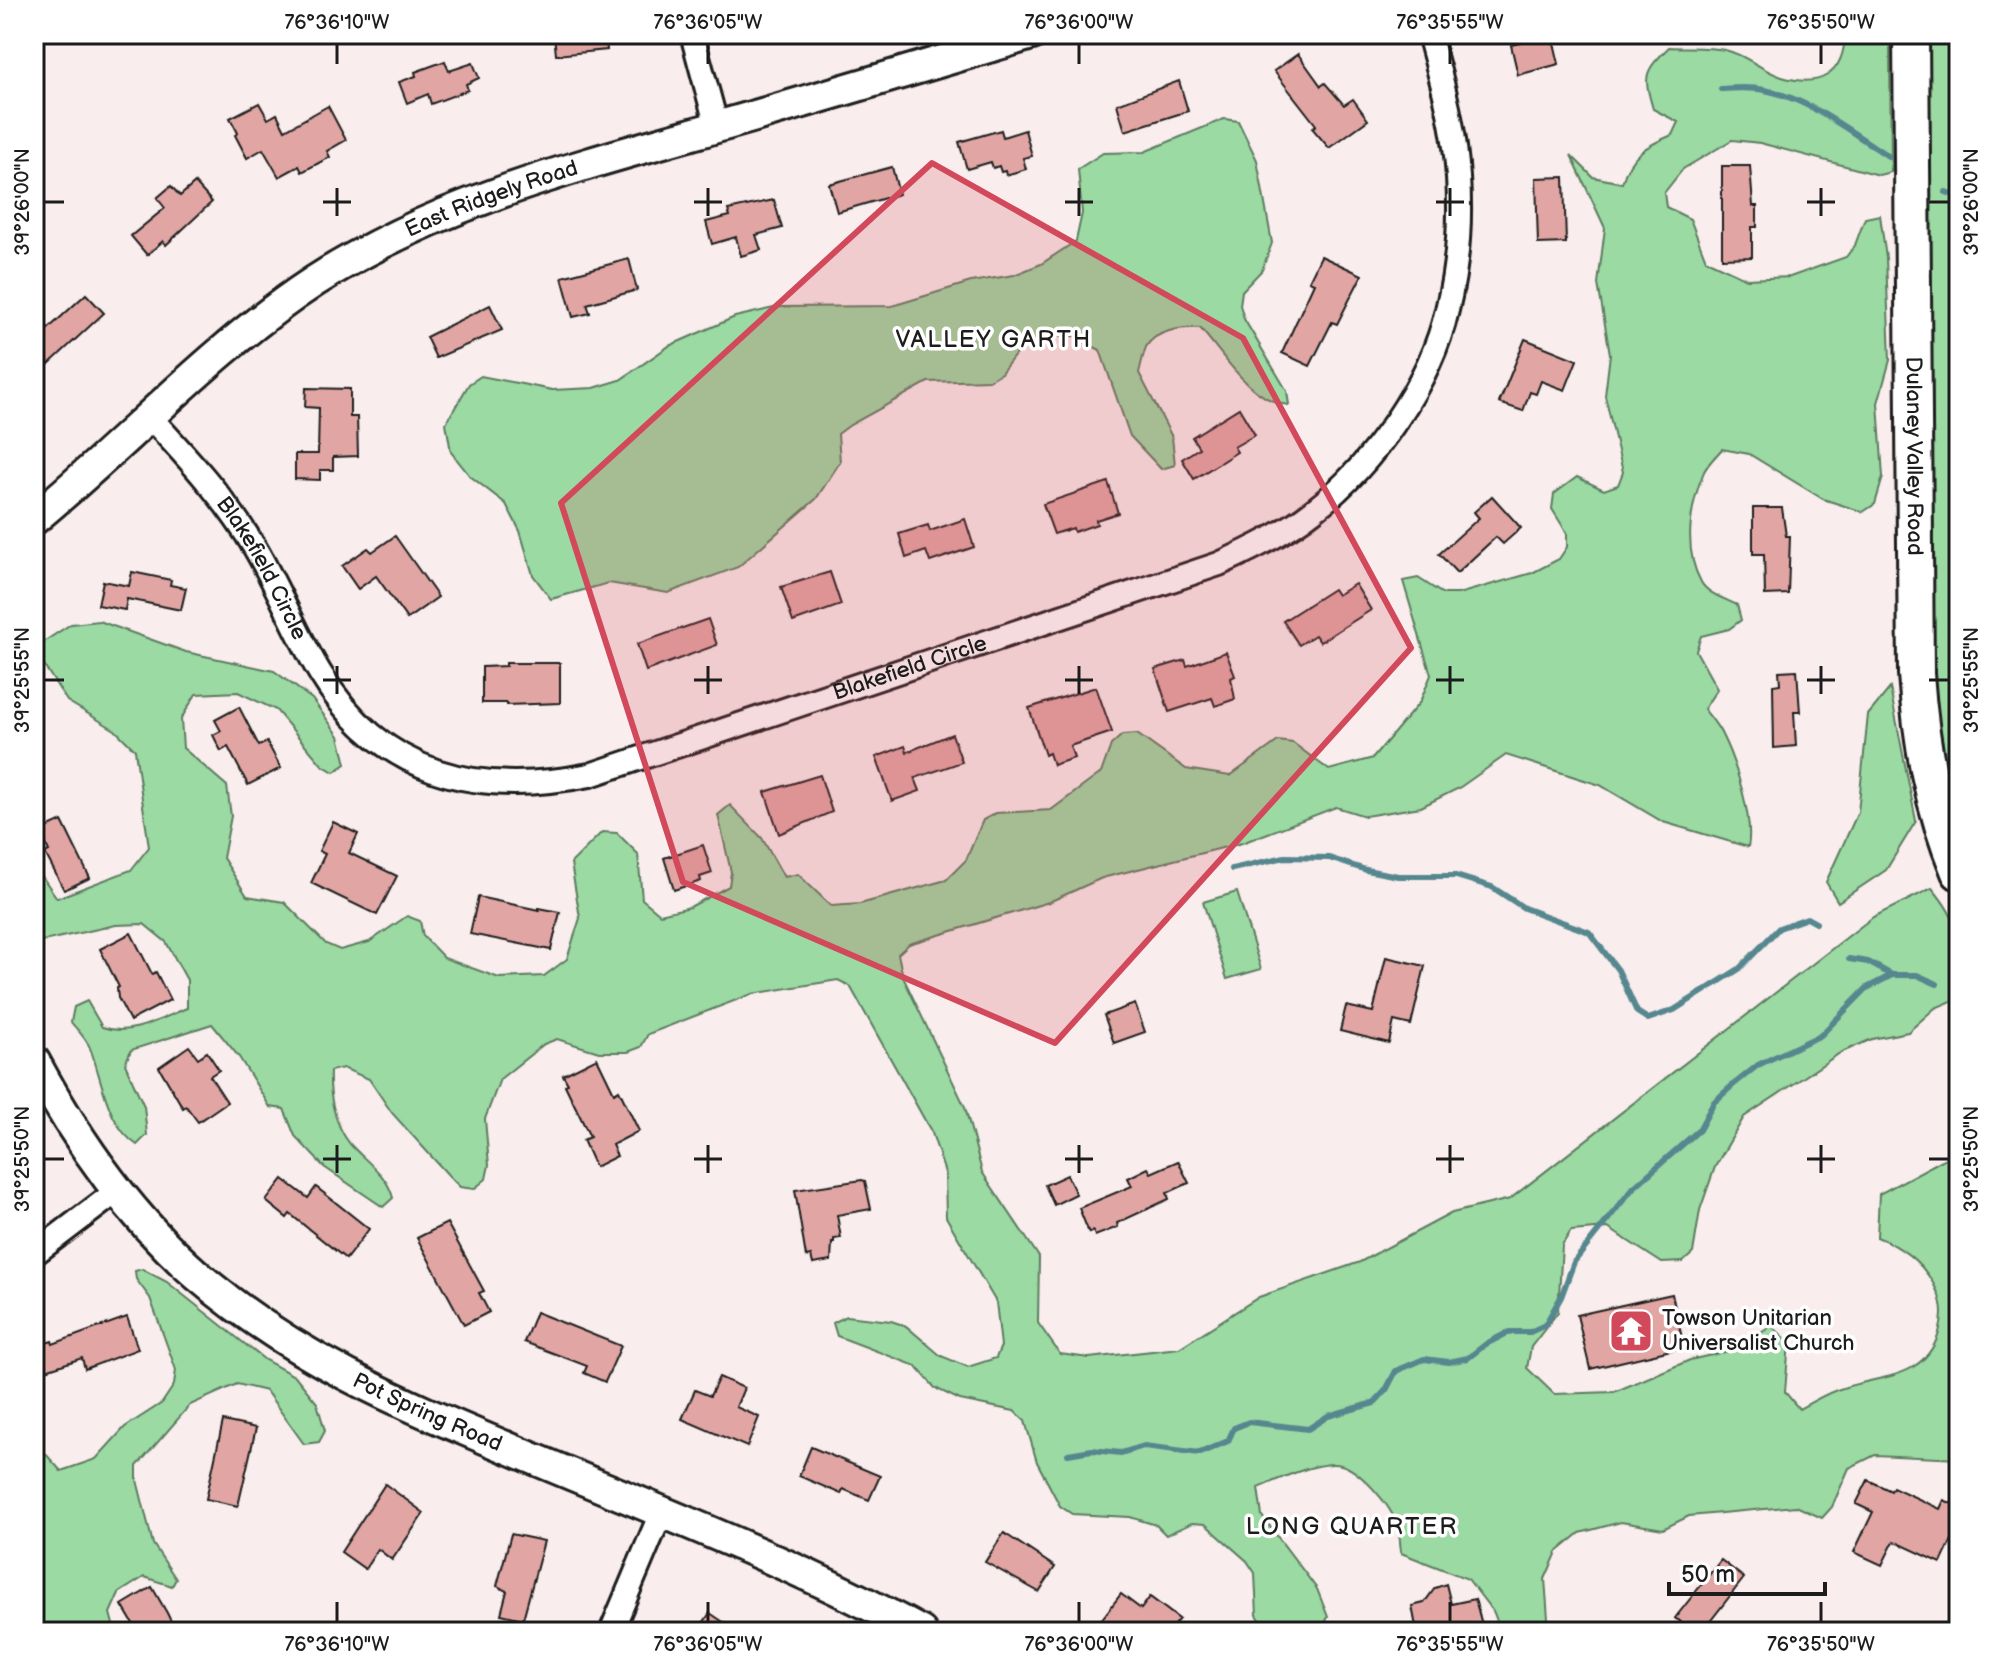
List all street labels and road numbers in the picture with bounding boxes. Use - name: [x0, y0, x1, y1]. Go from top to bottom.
- street label: East Ridgely Road: [401, 154, 581, 243]
- street label: Dulaney Valley Road: [1900, 356, 1929, 556]
- street label: Blakefield Circle: [211, 491, 313, 644]
- street label: Blakefield Circle: [829, 629, 990, 706]
- street label: Pot Spring Road: [348, 1367, 506, 1457]

